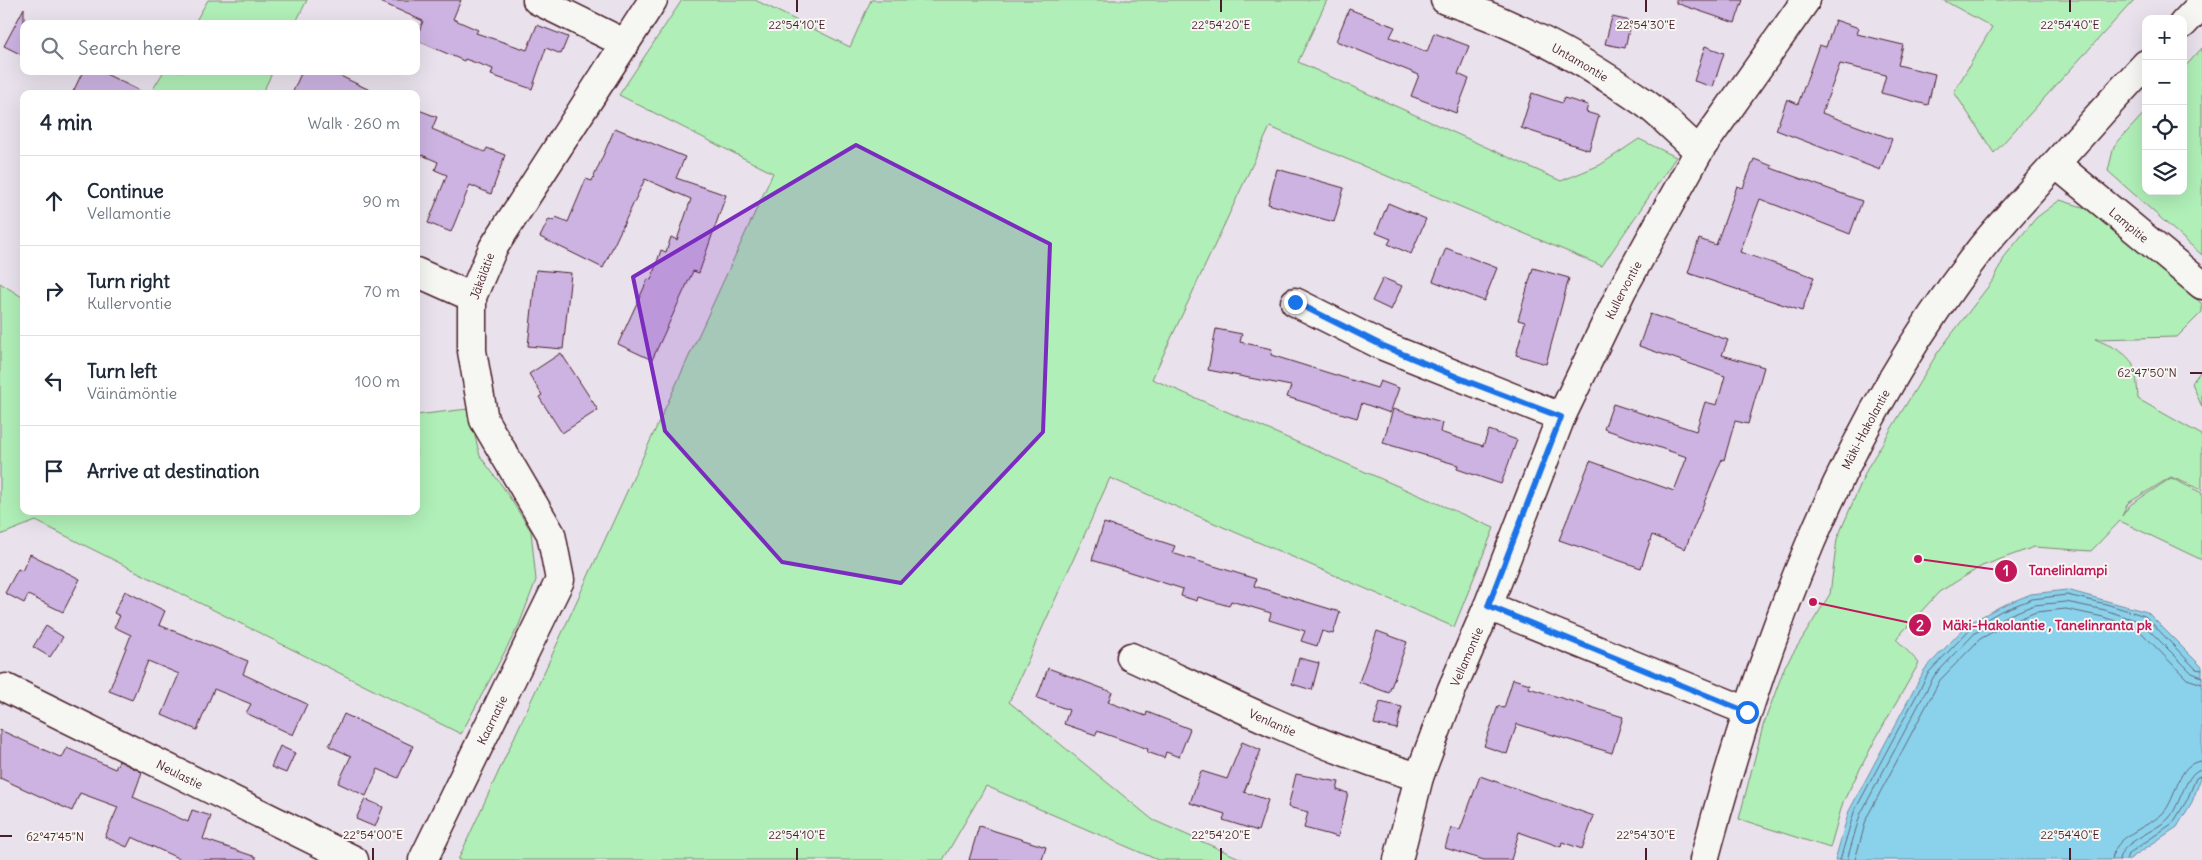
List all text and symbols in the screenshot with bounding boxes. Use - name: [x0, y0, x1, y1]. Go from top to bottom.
- map controls: [2142, 15, 2187, 195]
- button: +: [2142, 15, 2187, 60]
- text: 22°54'10"E: [768, 17, 826, 32]
- text: 22°54'20"E: [1192, 17, 1250, 32]
- text: 22°54'30"E: [1616, 17, 1676, 32]
- text: 22°54'40"E: [2041, 17, 2099, 32]
- search box: [20, 20, 420, 75]
- icon: search: [38, 34, 66, 62]
- text: Search here: [78, 36, 181, 60]
- street label: Untamontie: [1549, 40, 1611, 84]
- button: −: [2142, 60, 2187, 105]
- button: locate: [2142, 105, 2187, 150]
- text: 4 min: [40, 109, 92, 136]
- text: Walk · 260 m: [308, 113, 400, 133]
- button: layers: [2142, 150, 2187, 195]
- text: Continue: [87, 179, 164, 203]
- icon: ahead: [40, 187, 68, 215]
- text: 90 m: [362, 191, 400, 211]
- text: Vellamontie: [87, 203, 171, 223]
- street label: Lampitie: [2106, 204, 2152, 245]
- street label: Jäkälätie: [467, 251, 497, 301]
- street label: Kullervontie: [1602, 258, 1644, 322]
- text: Turn right: [87, 269, 170, 293]
- icon: right: [40, 277, 68, 305]
- text: 70 m: [364, 281, 400, 301]
- route end: [1284, 291, 1307, 314]
- text: Kullervontie: [87, 293, 172, 313]
- text: Turn left: [87, 359, 157, 383]
- text: 62°47'50"N: [2117, 365, 2177, 380]
- icon: left: [40, 367, 68, 395]
- text: 100 m: [355, 371, 400, 391]
- text: Väinämöntie: [87, 383, 177, 403]
- street label: Mäki-Hakolantie: [1838, 386, 1892, 472]
- icon: arrive: [40, 457, 68, 485]
- text: Arrive at destination: [87, 459, 260, 483]
- callout: Tanelinlampi: [1993, 556, 2117, 585]
- text: 1: [2003, 561, 2009, 580]
- text: Tanelinlampi: [2029, 561, 2107, 579]
- callout: Mäki-Hakolantie , Tanelinranta pk: [1907, 611, 2162, 640]
- text: 2: [1916, 616, 1924, 635]
- text: Mäki-Hakolantie , Tanelinranta pk: [1942, 616, 2152, 634]
- street label: Vellamontie: [1447, 625, 1486, 688]
- street label: Kaarnatie: [473, 693, 510, 747]
- route start: [1736, 701, 1759, 724]
- street label: Venlantie: [1247, 705, 1299, 739]
- street label: Neulastie: [154, 756, 206, 792]
- text: 22°54'00"E: [343, 827, 403, 842]
- text: 22°54'10"E: [768, 827, 826, 842]
- text: 22°54'20"E: [1192, 827, 1250, 842]
- text: 22°54'30"E: [1616, 827, 1676, 842]
- text: 22°54'40"E: [2041, 827, 2099, 842]
- text: 62°47'45"N: [26, 829, 84, 844]

